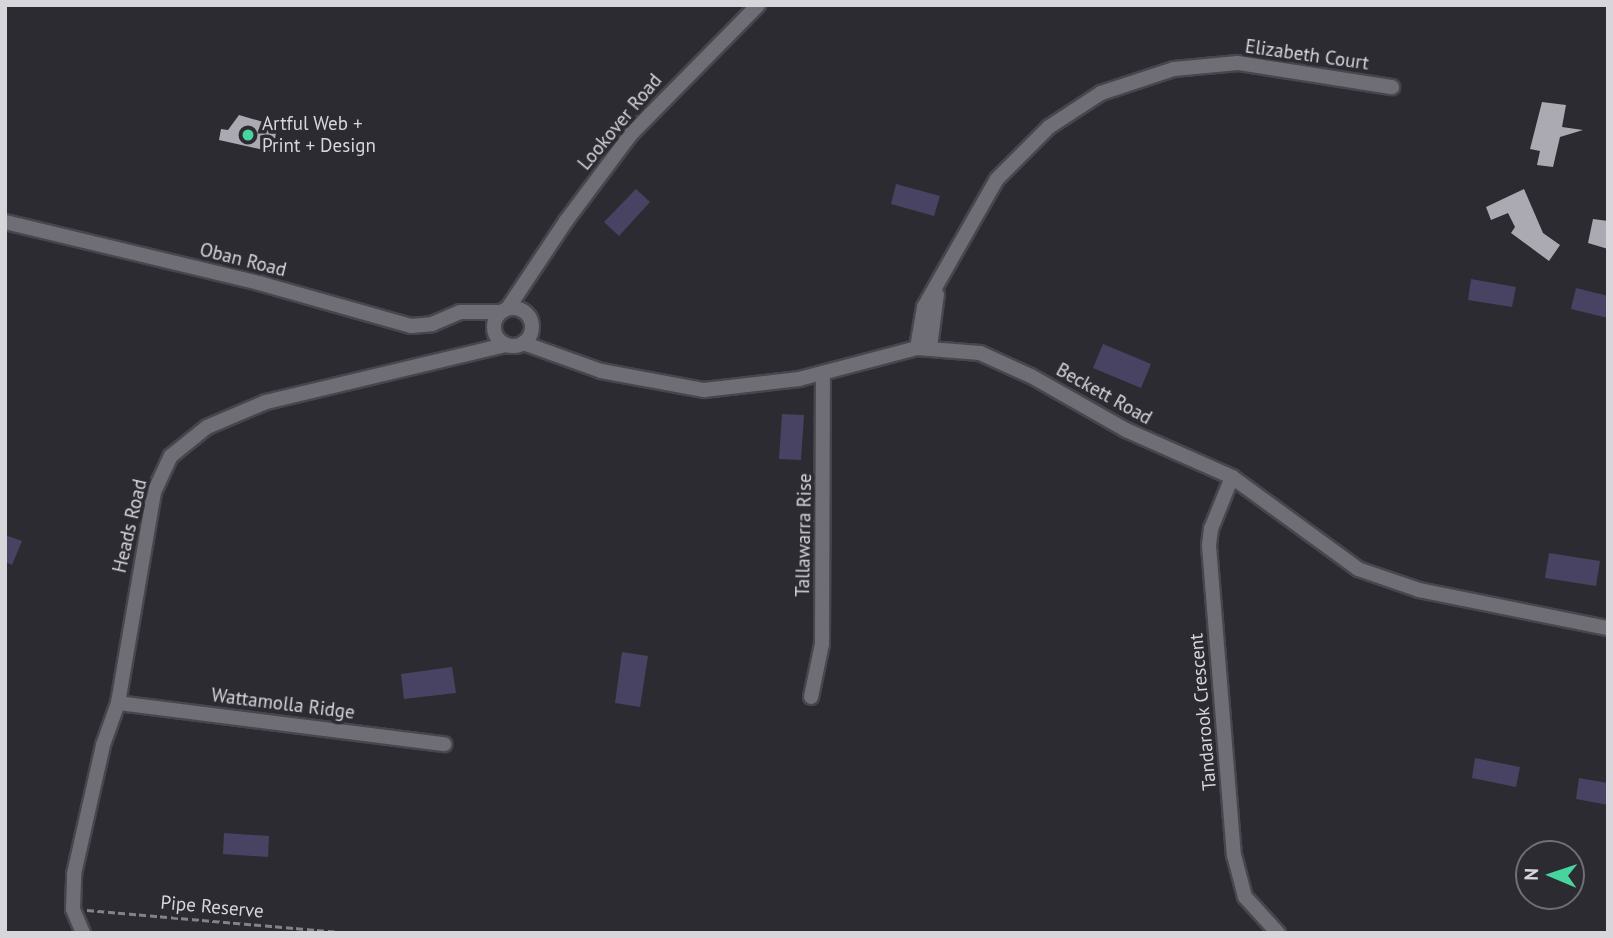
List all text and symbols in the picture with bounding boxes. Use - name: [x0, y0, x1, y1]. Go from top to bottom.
- street label: Elizabeth Court: [1244, 35, 1370, 75]
- street label: Lookover Road: [573, 69, 667, 175]
- place label: Artful Web + Print + Design: [262, 113, 376, 157]
- marker: Artful Web + Print + Design: [240, 127, 256, 143]
- street label: Oban Road: [197, 238, 289, 282]
- street label: Beckett Road: [1052, 358, 1156, 430]
- street label: Tallawarra Rise: [792, 473, 816, 597]
- street label: Heads Road: [108, 477, 152, 575]
- street label: Tandarook Crescent: [1185, 632, 1221, 792]
- street label: Wattamolla Ridge: [210, 684, 356, 724]
- north arrow: [1515, 840, 1585, 910]
- text: N: [1519, 868, 1543, 881]
- street label: Pipe Reserve: [159, 891, 265, 923]

